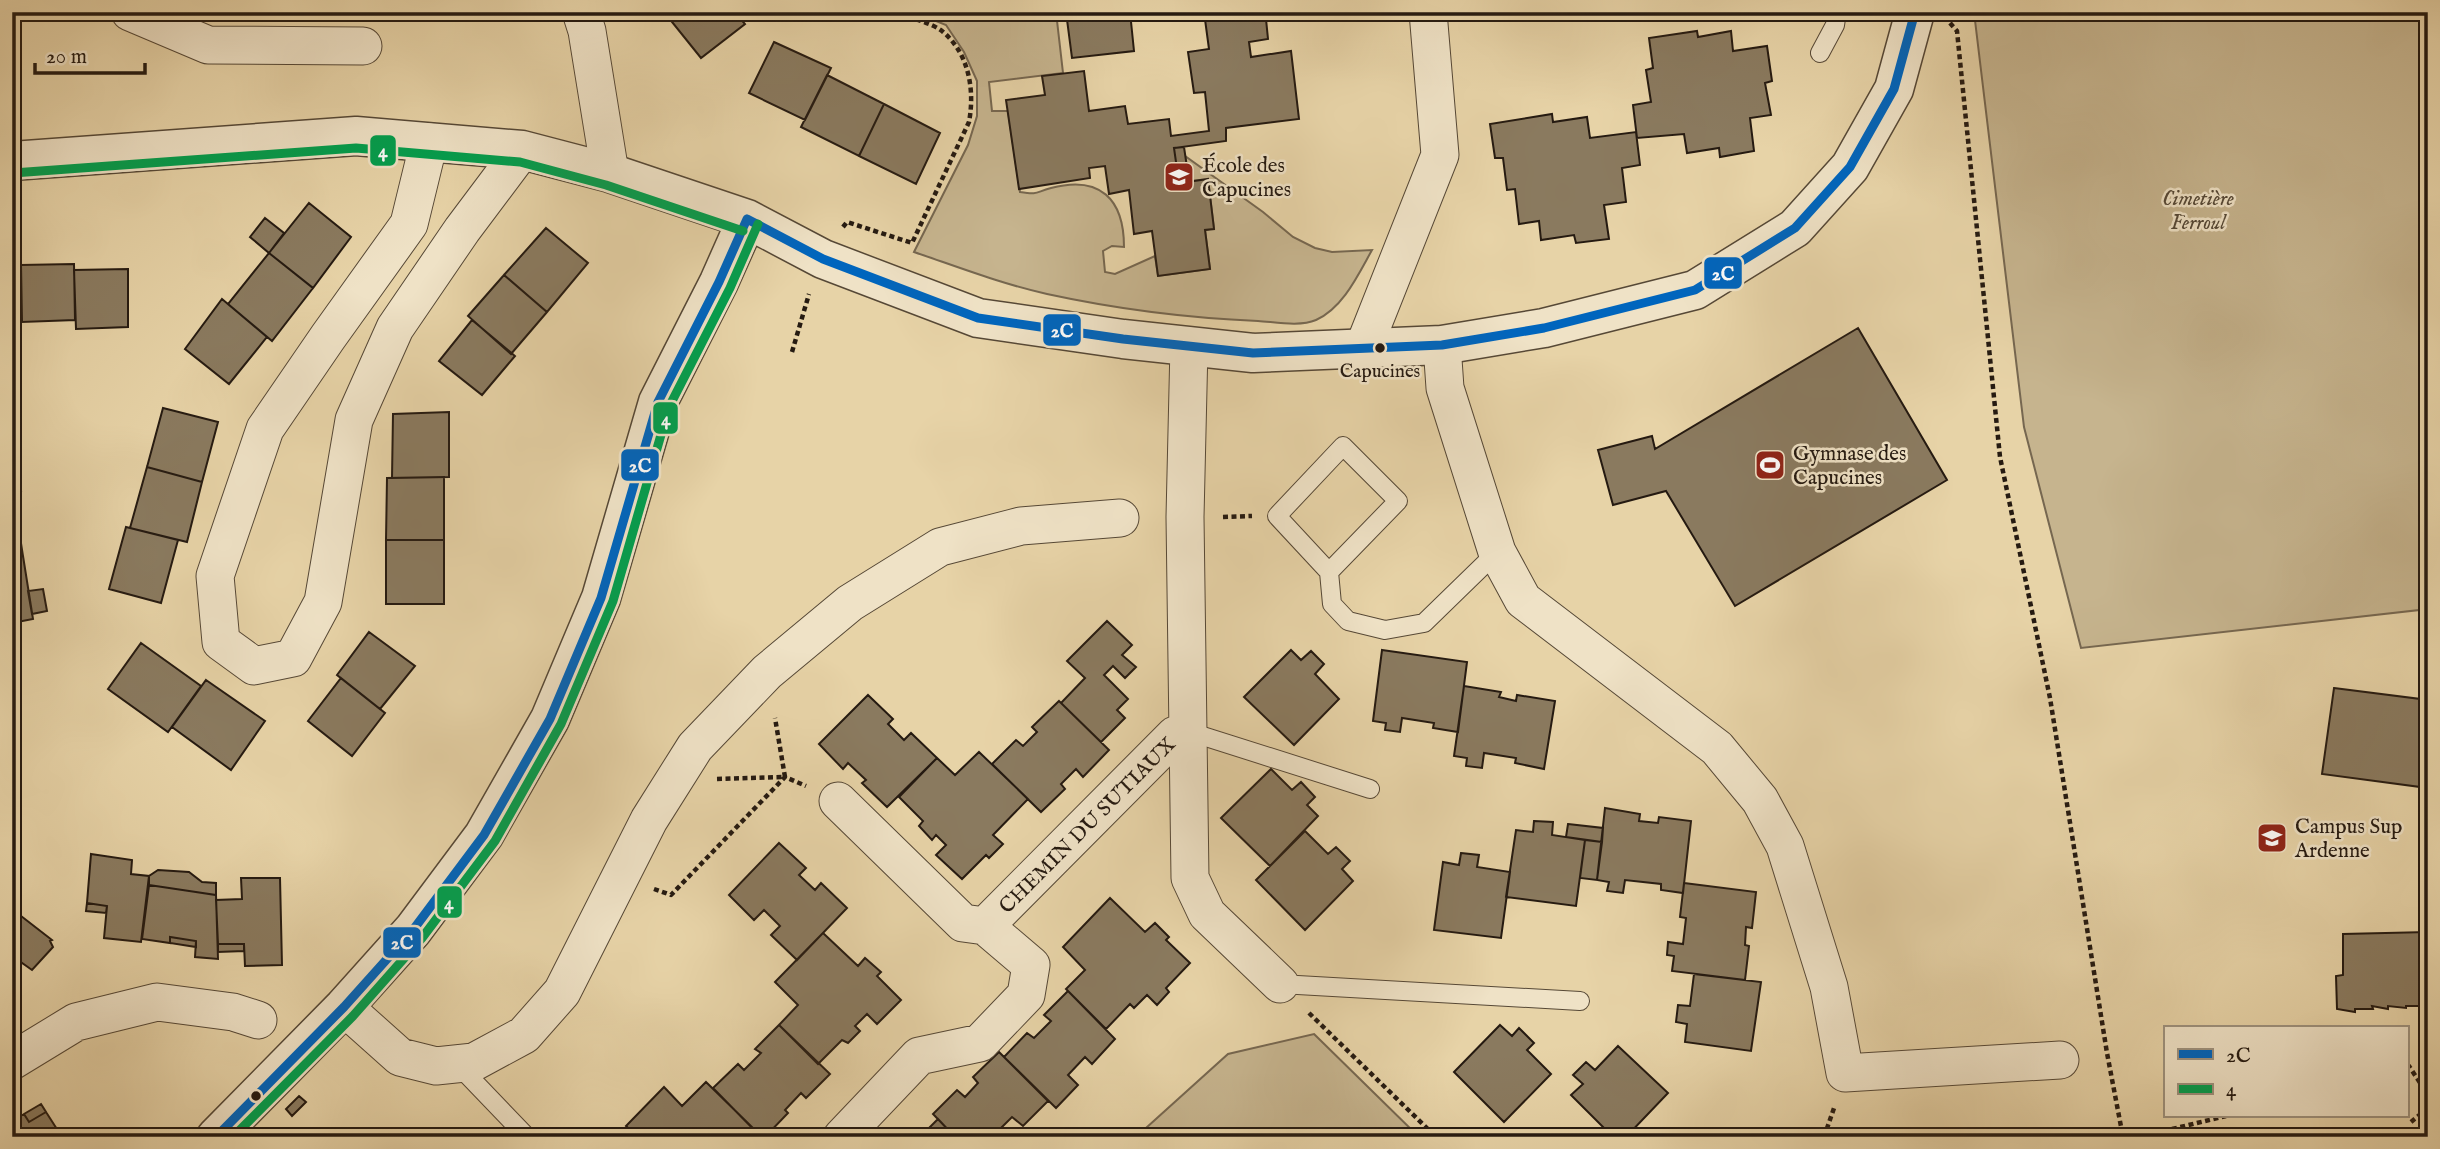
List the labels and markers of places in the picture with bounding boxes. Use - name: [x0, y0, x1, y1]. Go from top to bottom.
- place label: École des Capucines: [1202, 152, 1291, 204]
- school or university icon: École des Capucines: [1162, 160, 1196, 194]
- marker: Capucines: [1373, 341, 1387, 355]
- place label: Capucines: [1340, 360, 1420, 384]
- place label: Gymnase des Capucines: [1793, 441, 1906, 492]
- sports icon: Gymnase des Capucines: [1753, 448, 1787, 482]
- place label: Campus Sup Ardenne: [2294, 814, 2402, 865]
- school or university icon: Campus Sup Ardenne: [2255, 821, 2289, 855]
- unlabelled marker: [249, 1089, 263, 1103]

